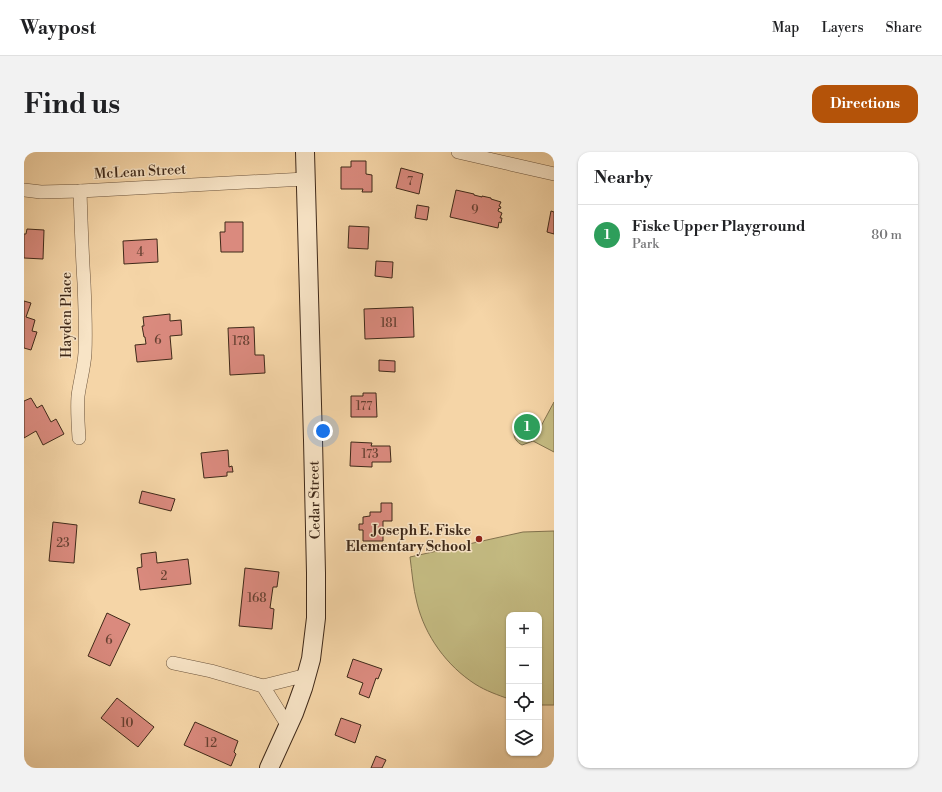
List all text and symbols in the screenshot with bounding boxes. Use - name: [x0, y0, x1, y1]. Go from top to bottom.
- text: Waypost: [20, 16, 96, 40]
- text: Map: [772, 19, 799, 37]
- text: Layers: [821, 19, 864, 37]
- text: Share: [886, 19, 922, 37]
- button: Directions: [812, 85, 918, 123]
- text: Find us: [24, 87, 120, 122]
- street label: McLean Street: [94, 161, 187, 183]
- text: Nearby: [594, 167, 653, 189]
- house number: 7: [407, 174, 413, 189]
- house number: 9: [471, 203, 479, 218]
- text: Fiske Upper Playground: [632, 217, 805, 236]
- text: 1: [604, 227, 610, 243]
- text: 80 m: [871, 227, 902, 243]
- text: Park: [632, 236, 659, 252]
- house number: 4: [136, 245, 144, 260]
- street label: Hayden Place: [58, 272, 76, 358]
- house number: 181: [380, 316, 398, 331]
- house number: 6: [154, 333, 162, 348]
- house number: 178: [232, 334, 250, 349]
- house number: 177: [356, 399, 372, 414]
- pin: 1: [514, 412, 540, 442]
- your location: [313, 421, 333, 441]
- house number: 173: [361, 447, 379, 462]
- street label: Cedar Street: [305, 460, 325, 539]
- place label: Joseph E. Fiske Elementary School: [346, 522, 471, 556]
- marker: Joseph E. Fiske Elementary School: [474, 534, 484, 544]
- house number: 23: [56, 536, 70, 551]
- house number: 2: [161, 569, 168, 584]
- house number: 168: [247, 591, 267, 606]
- map controls: [506, 612, 542, 756]
- button: +: [506, 612, 542, 648]
- house number: 6: [105, 633, 113, 648]
- button: −: [506, 648, 542, 684]
- button: locate: [506, 684, 542, 720]
- house number: 10: [121, 716, 133, 731]
- button: layers: [506, 720, 542, 756]
- house number: 12: [205, 736, 217, 751]

